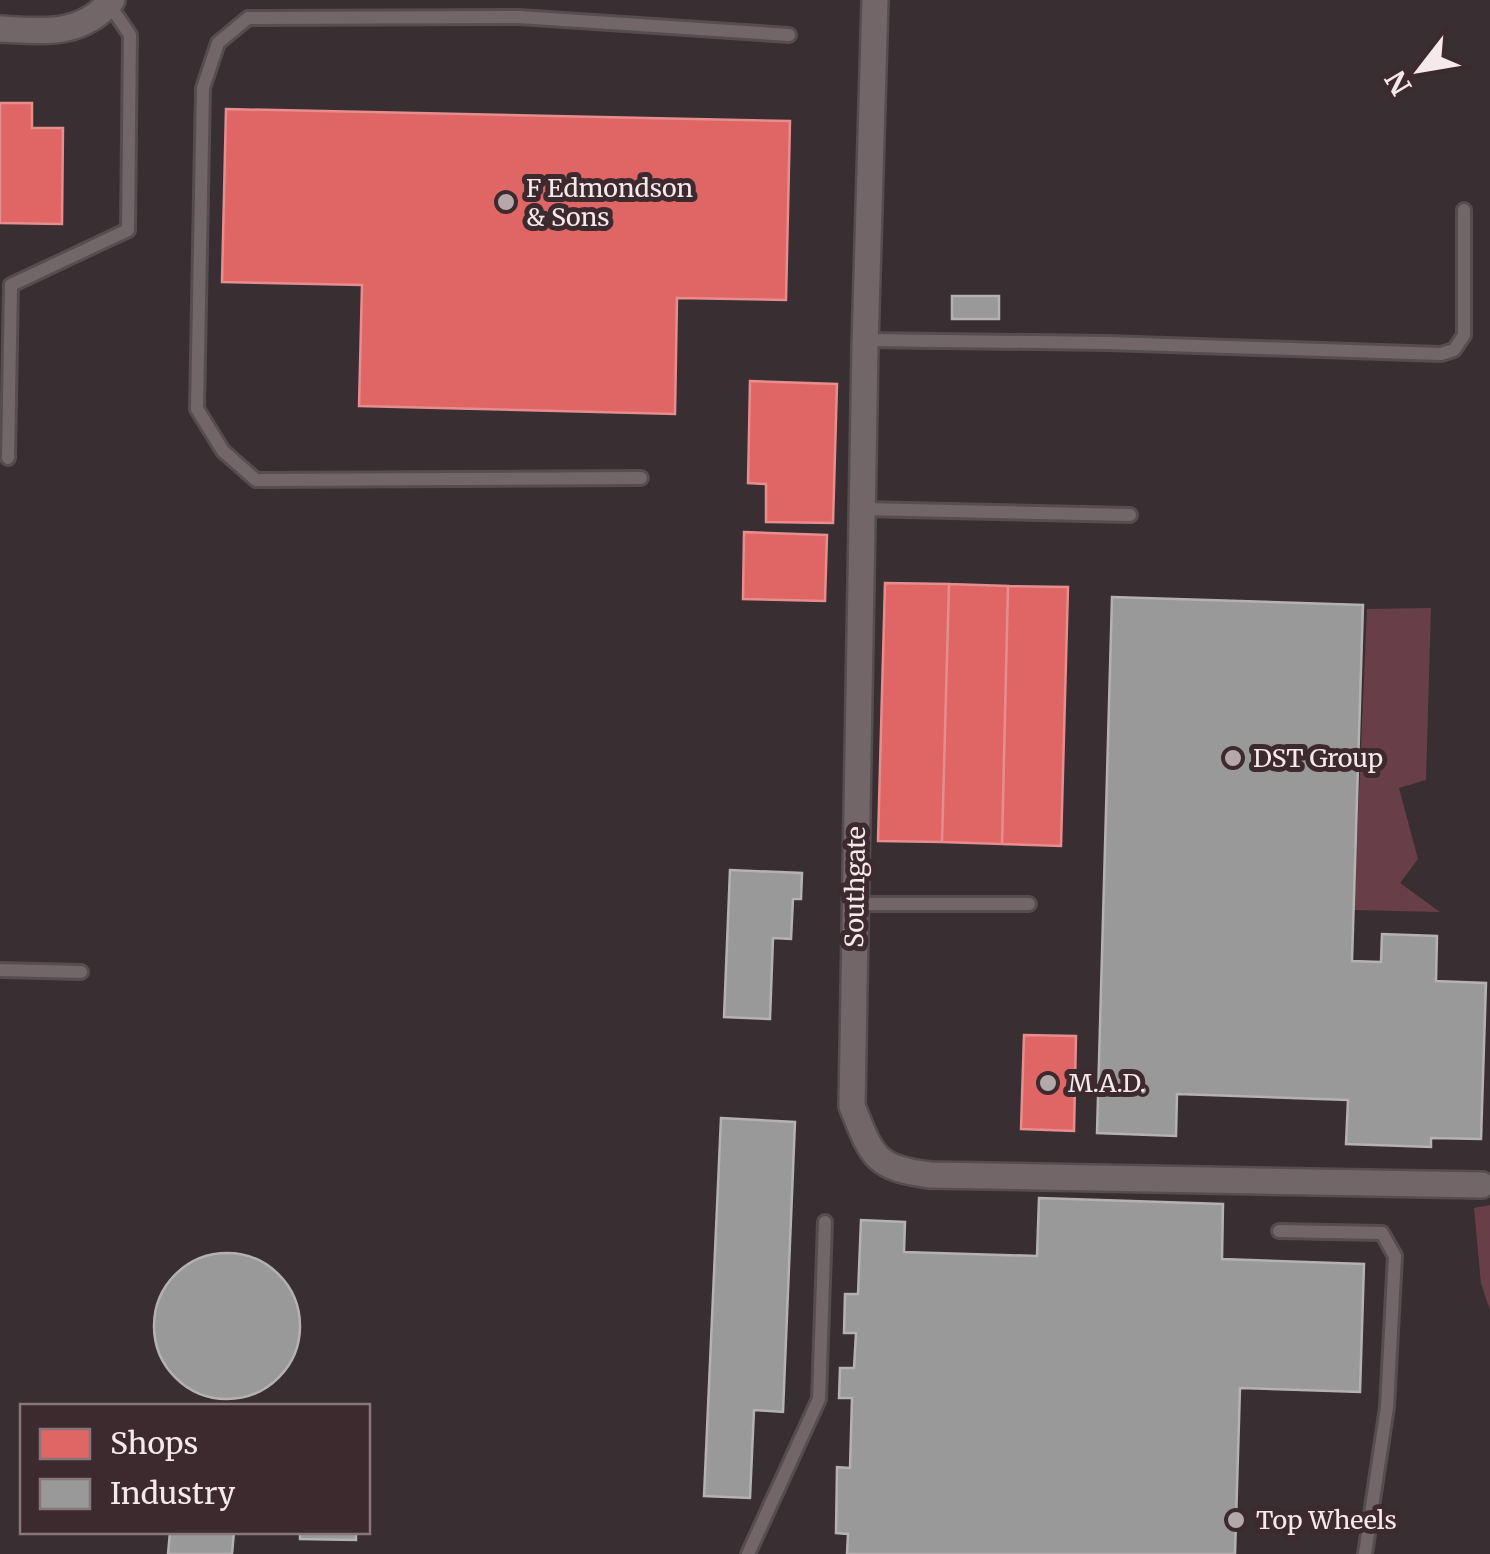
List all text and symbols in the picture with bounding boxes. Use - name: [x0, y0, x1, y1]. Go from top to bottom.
- north arrow: [1370, 20, 1470, 120]
- text: N: [1377, 64, 1420, 102]
- place label: F Edmondson & Sons: [526, 172, 693, 233]
- marker: F Edmondson & Sons: [495, 191, 517, 213]
- place label: DST Group: [1253, 742, 1383, 774]
- marker: DST Group: [1222, 747, 1244, 769]
- street label: Southgate: [838, 826, 872, 948]
- place label: M.A.D.: [1068, 1067, 1146, 1099]
- marker: M.A.D.: [1037, 1072, 1059, 1094]
- legend: [20, 1404, 370, 1534]
- text: Shops: [110, 1424, 198, 1462]
- text: Industry: [110, 1474, 236, 1512]
- place label: Top Wheels: [1256, 1504, 1397, 1536]
- marker: Top Wheels: [1225, 1509, 1247, 1531]

